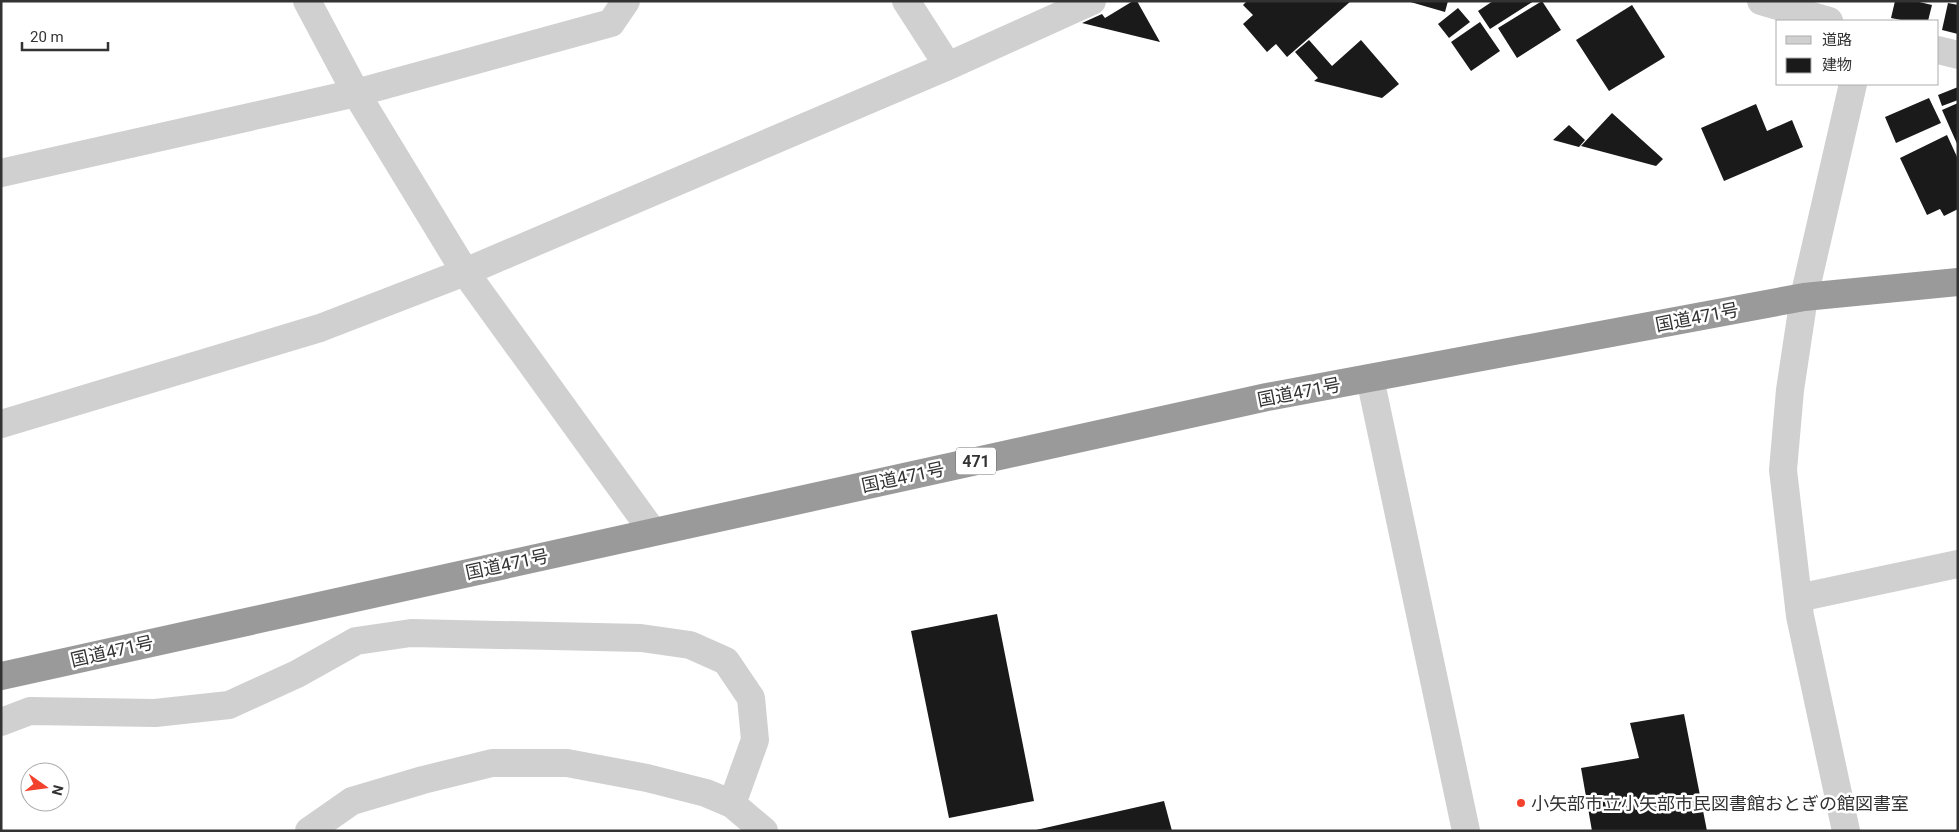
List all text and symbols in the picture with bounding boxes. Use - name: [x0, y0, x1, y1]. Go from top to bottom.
- scale bar: [22, 20, 109, 52]
- legend: [1776, 20, 1939, 85]
- text: 20 m: [30, 28, 64, 46]
- text: 道路: [1822, 31, 1852, 49]
- text: 建物: [1822, 56, 1852, 74]
- street label: 国道471号: [1654, 299, 1740, 335]
- street label: 国道471号: [1256, 374, 1342, 410]
- road number: 471: [956, 448, 996, 474]
- street label: 国道471号: [860, 458, 946, 496]
- street label: 国道471号: [464, 545, 550, 583]
- street label: 国道471号: [69, 631, 155, 671]
- north arrow: [20, 762, 70, 812]
- text: N: [49, 783, 67, 797]
- place label: 小矢部市立小矢部市民図書館おとぎの館図書室: [1531, 793, 1909, 814]
- marker: 小矢部市立小矢部市民図書館おとぎの館図書室: [1515, 797, 1527, 809]

